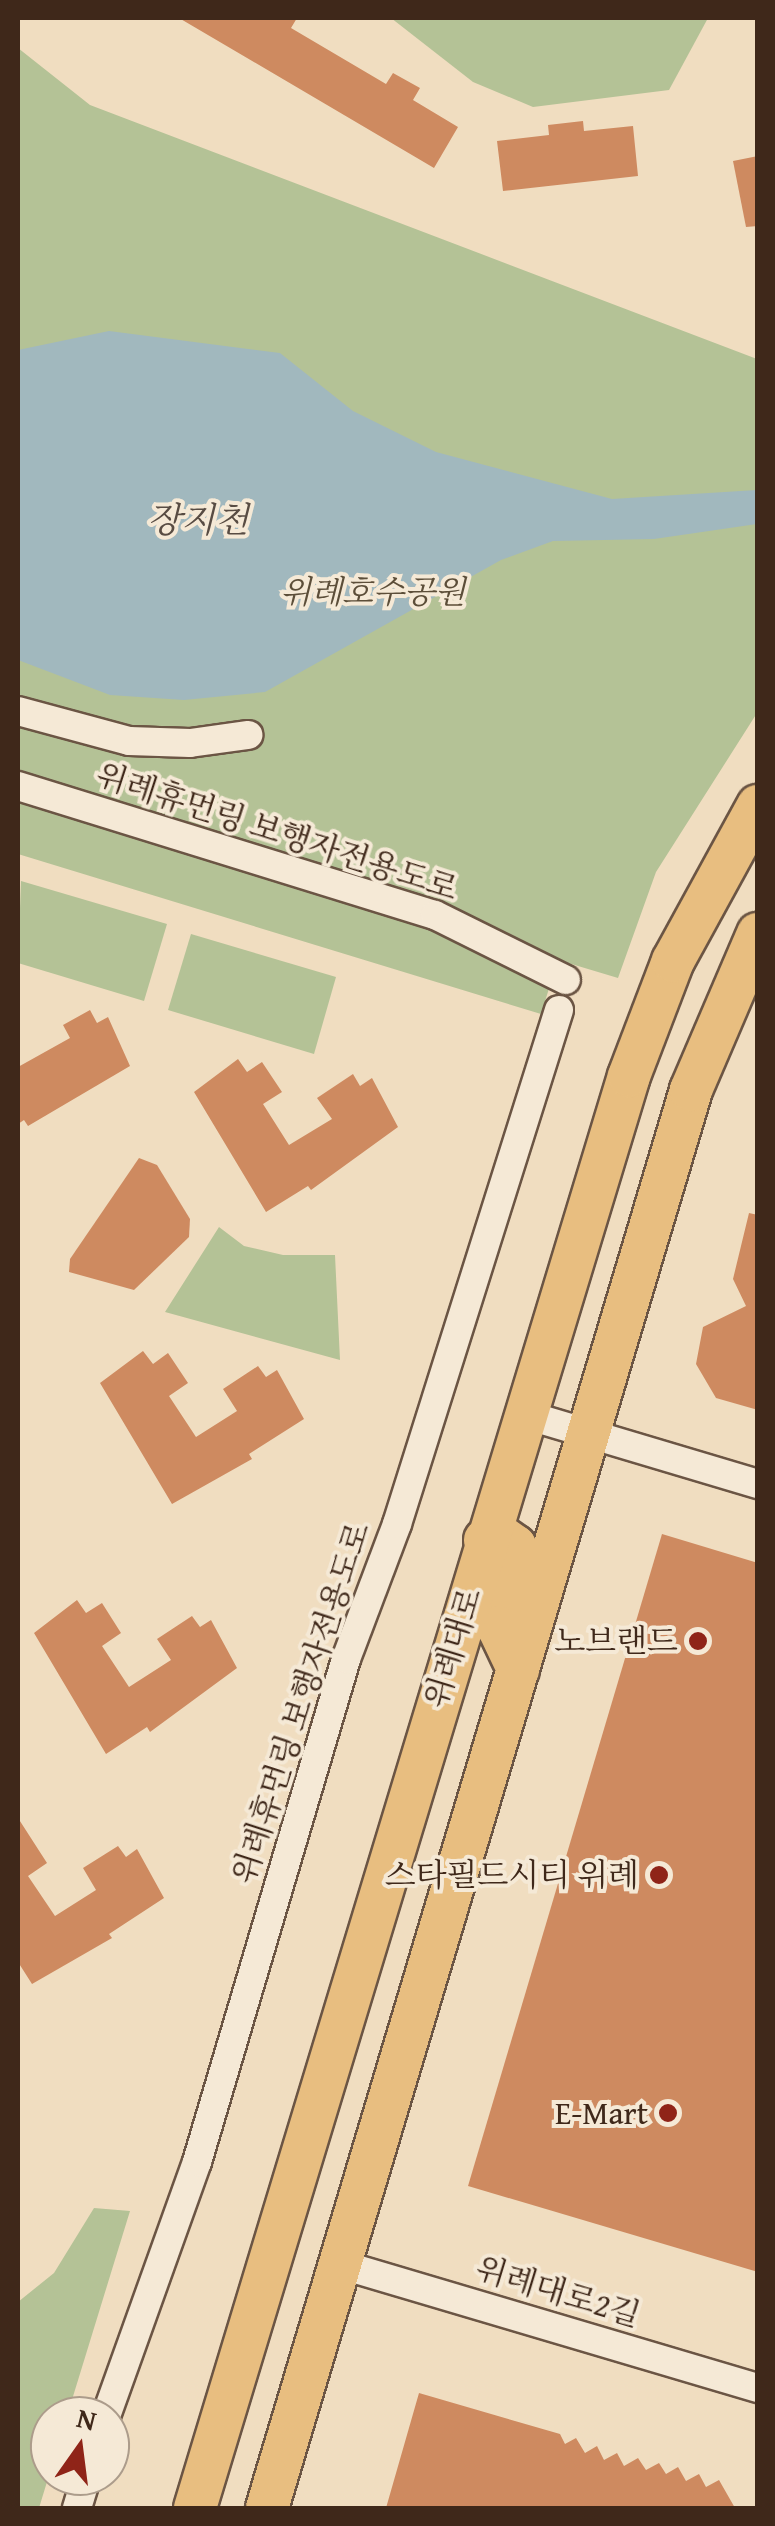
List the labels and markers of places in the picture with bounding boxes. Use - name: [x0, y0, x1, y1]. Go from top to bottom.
- place label: 노브랜드: [554, 1622, 678, 1660]
- marker: 노브랜드: [687, 1630, 709, 1652]
- place label: 스타필드시티 위례: [385, 1856, 639, 1894]
- marker: 스타필드시티 위례: [648, 1864, 670, 1886]
- place label: E-Mart: [555, 2094, 648, 2132]
- marker: E-Mart: [657, 2102, 679, 2124]

